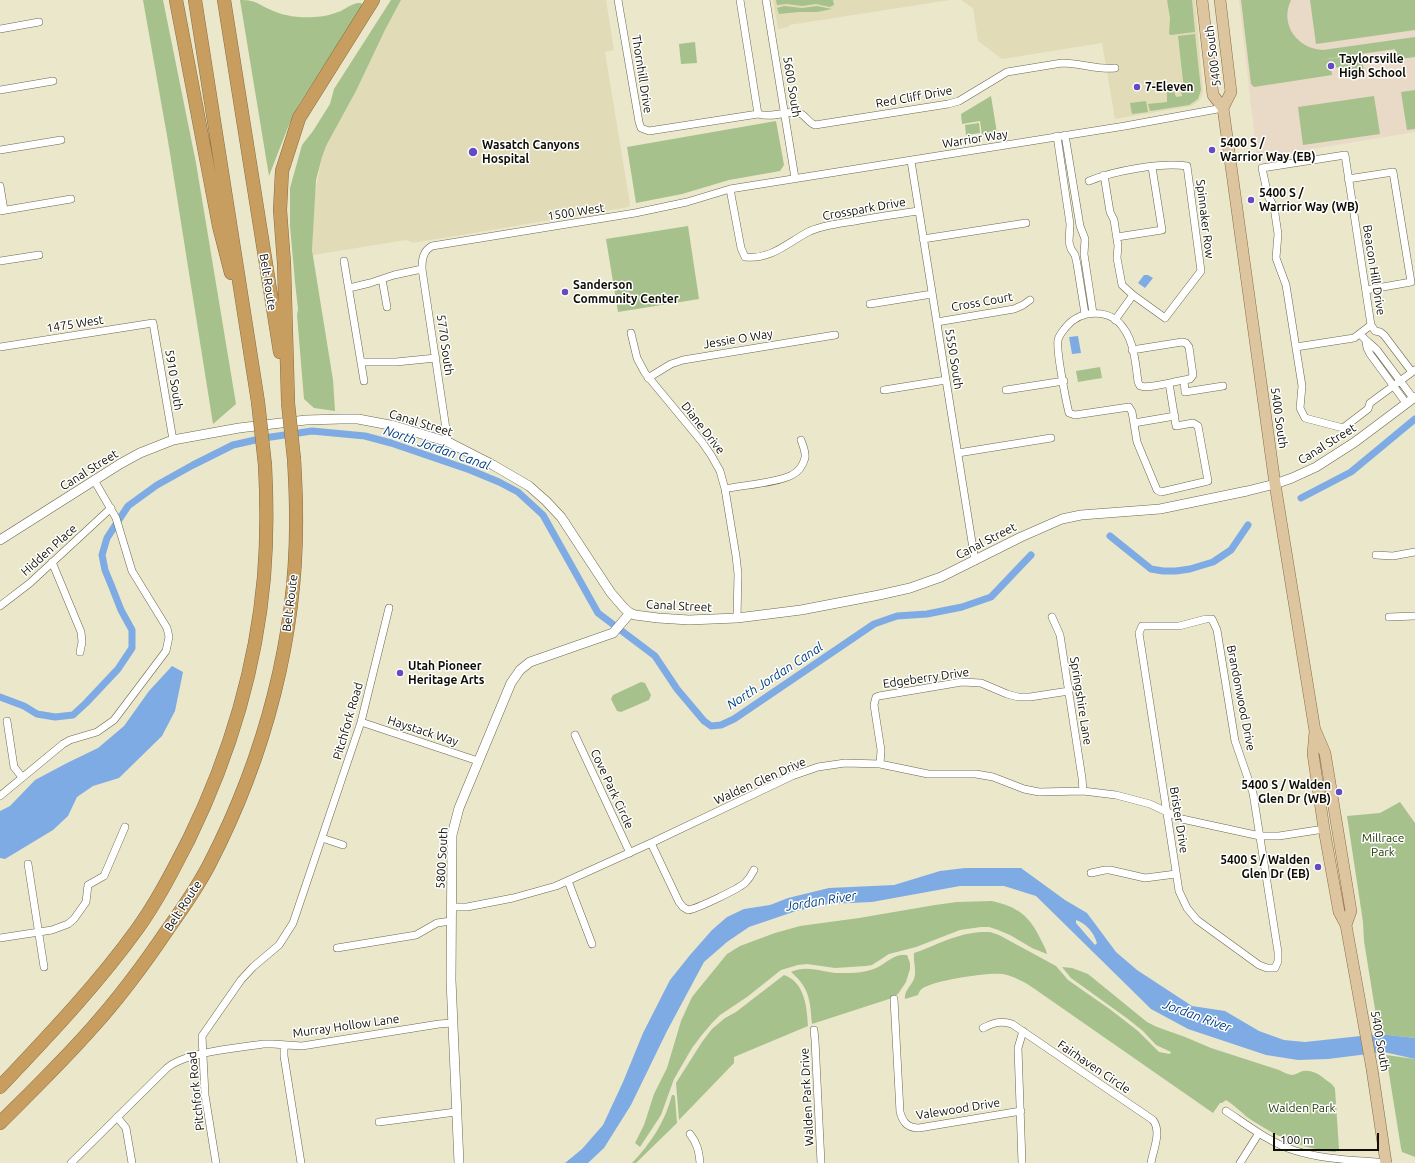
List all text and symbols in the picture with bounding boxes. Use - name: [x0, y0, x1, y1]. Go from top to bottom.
- street label: 5400 South: [1202, 25, 1224, 87]
- street label: Thornhill Drive: [629, 34, 655, 114]
- place label: Taylorsville High School: [1339, 52, 1406, 80]
- street label: 5600 South: [780, 55, 804, 119]
- marker: Taylorsville High School: [1326, 61, 1336, 71]
- place label: 7-Eleven: [1145, 80, 1194, 94]
- marker: 7-Eleven: [1132, 82, 1142, 92]
- street label: Red Cliff Drive: [875, 83, 953, 111]
- street label: Warrior Way: [941, 127, 1009, 151]
- place label: 5400 S / Warrior Way (EB): [1220, 136, 1316, 164]
- place label: Wasatch Canyons Hospital: [482, 138, 580, 166]
- marker: 5400 S / Warrior Way (EB): [1207, 145, 1217, 155]
- marker: Wasatch Canyons Hospital: [467, 146, 479, 158]
- street label: Spinnaker Row: [1193, 179, 1217, 259]
- place label: 5400 S / Warrior Way (WB): [1259, 186, 1359, 214]
- street label: Crosspark Drive: [821, 195, 907, 223]
- marker: 5400 S / Warrior Way (WB): [1246, 195, 1256, 205]
- street label: 1500 West: [547, 200, 605, 224]
- street label: Beacon Hill Drive: [1360, 224, 1388, 316]
- street label: Belt Route: [256, 252, 280, 312]
- place label: Sanderson Community Center: [573, 278, 679, 306]
- marker: Sanderson Community Center: [560, 287, 570, 297]
- street label: Cross Court: [950, 289, 1014, 315]
- street label: 1475 West: [46, 312, 104, 336]
- street label: 5770 South: [434, 314, 456, 376]
- street label: Jessie O Way: [702, 326, 774, 352]
- street label: 5550 South: [942, 327, 966, 391]
- street label: 5910 South: [162, 348, 186, 412]
- street label: 5400 South: [1268, 387, 1290, 449]
- street label: Diane Drive: [678, 399, 728, 457]
- street label: Canal Street: [387, 406, 455, 440]
- street label: Canal Street: [1295, 420, 1359, 468]
- water label: North Jordan Canal: [382, 422, 492, 474]
- street label: Canal Street: [57, 446, 121, 494]
- street label: Canal Street: [953, 520, 1019, 562]
- street label: Hidden Place: [18, 521, 80, 579]
- street label: Belt Route: [279, 574, 301, 632]
- street label: Canal Street: [646, 597, 712, 615]
- water label: North Jordan Canal: [724, 639, 826, 713]
- street label: Brandonwood Drive: [1224, 644, 1258, 752]
- street label: Springshire Lane: [1067, 656, 1095, 746]
- place label: Utah Pioneer Heritage Arts: [408, 659, 484, 687]
- street label: Edgeberry Drive: [882, 665, 970, 691]
- marker: Utah Pioneer Heritage Arts: [395, 668, 405, 678]
- street label: Pitchfork Road: [330, 681, 366, 761]
- street label: Haystack Way: [386, 713, 460, 749]
- street label: Cove Park Circle: [587, 747, 637, 831]
- street label: Walden Glen Drive: [712, 754, 808, 808]
- place label: 5400 S / Walden Glen Dr (WB): [1241, 778, 1331, 806]
- street label: Brister Drive: [1167, 786, 1191, 854]
- marker: 5400 S / Walden Glen Dr (WB): [1334, 787, 1344, 797]
- street label: 5800 South: [433, 827, 451, 889]
- park label: Millrace Park: [1362, 831, 1404, 859]
- place label: 5400 S / Walden Glen Dr (EB): [1220, 853, 1310, 881]
- marker: 5400 S / Walden Glen Dr (EB): [1313, 862, 1323, 872]
- street label: Belt Route: [161, 878, 205, 934]
- water label: Jordan River: [785, 888, 857, 914]
- water label: Jordan River: [1161, 996, 1233, 1036]
- street label: 5400 South: [1368, 1009, 1392, 1073]
- street label: Murray Hollow Lane: [292, 1011, 400, 1041]
- street label: Fairhaven Circle: [1055, 1037, 1133, 1097]
- street label: Walden Park Drive: [797, 1048, 817, 1146]
- street label: Pitchfork Road: [185, 1051, 207, 1131]
- street label: Valewood Drive: [915, 1095, 1001, 1123]
- park label: Walden Park: [1268, 1101, 1336, 1115]
- scale bar: [1275, 1125, 1381, 1151]
- text: 100 m: [1280, 1133, 1313, 1146]

